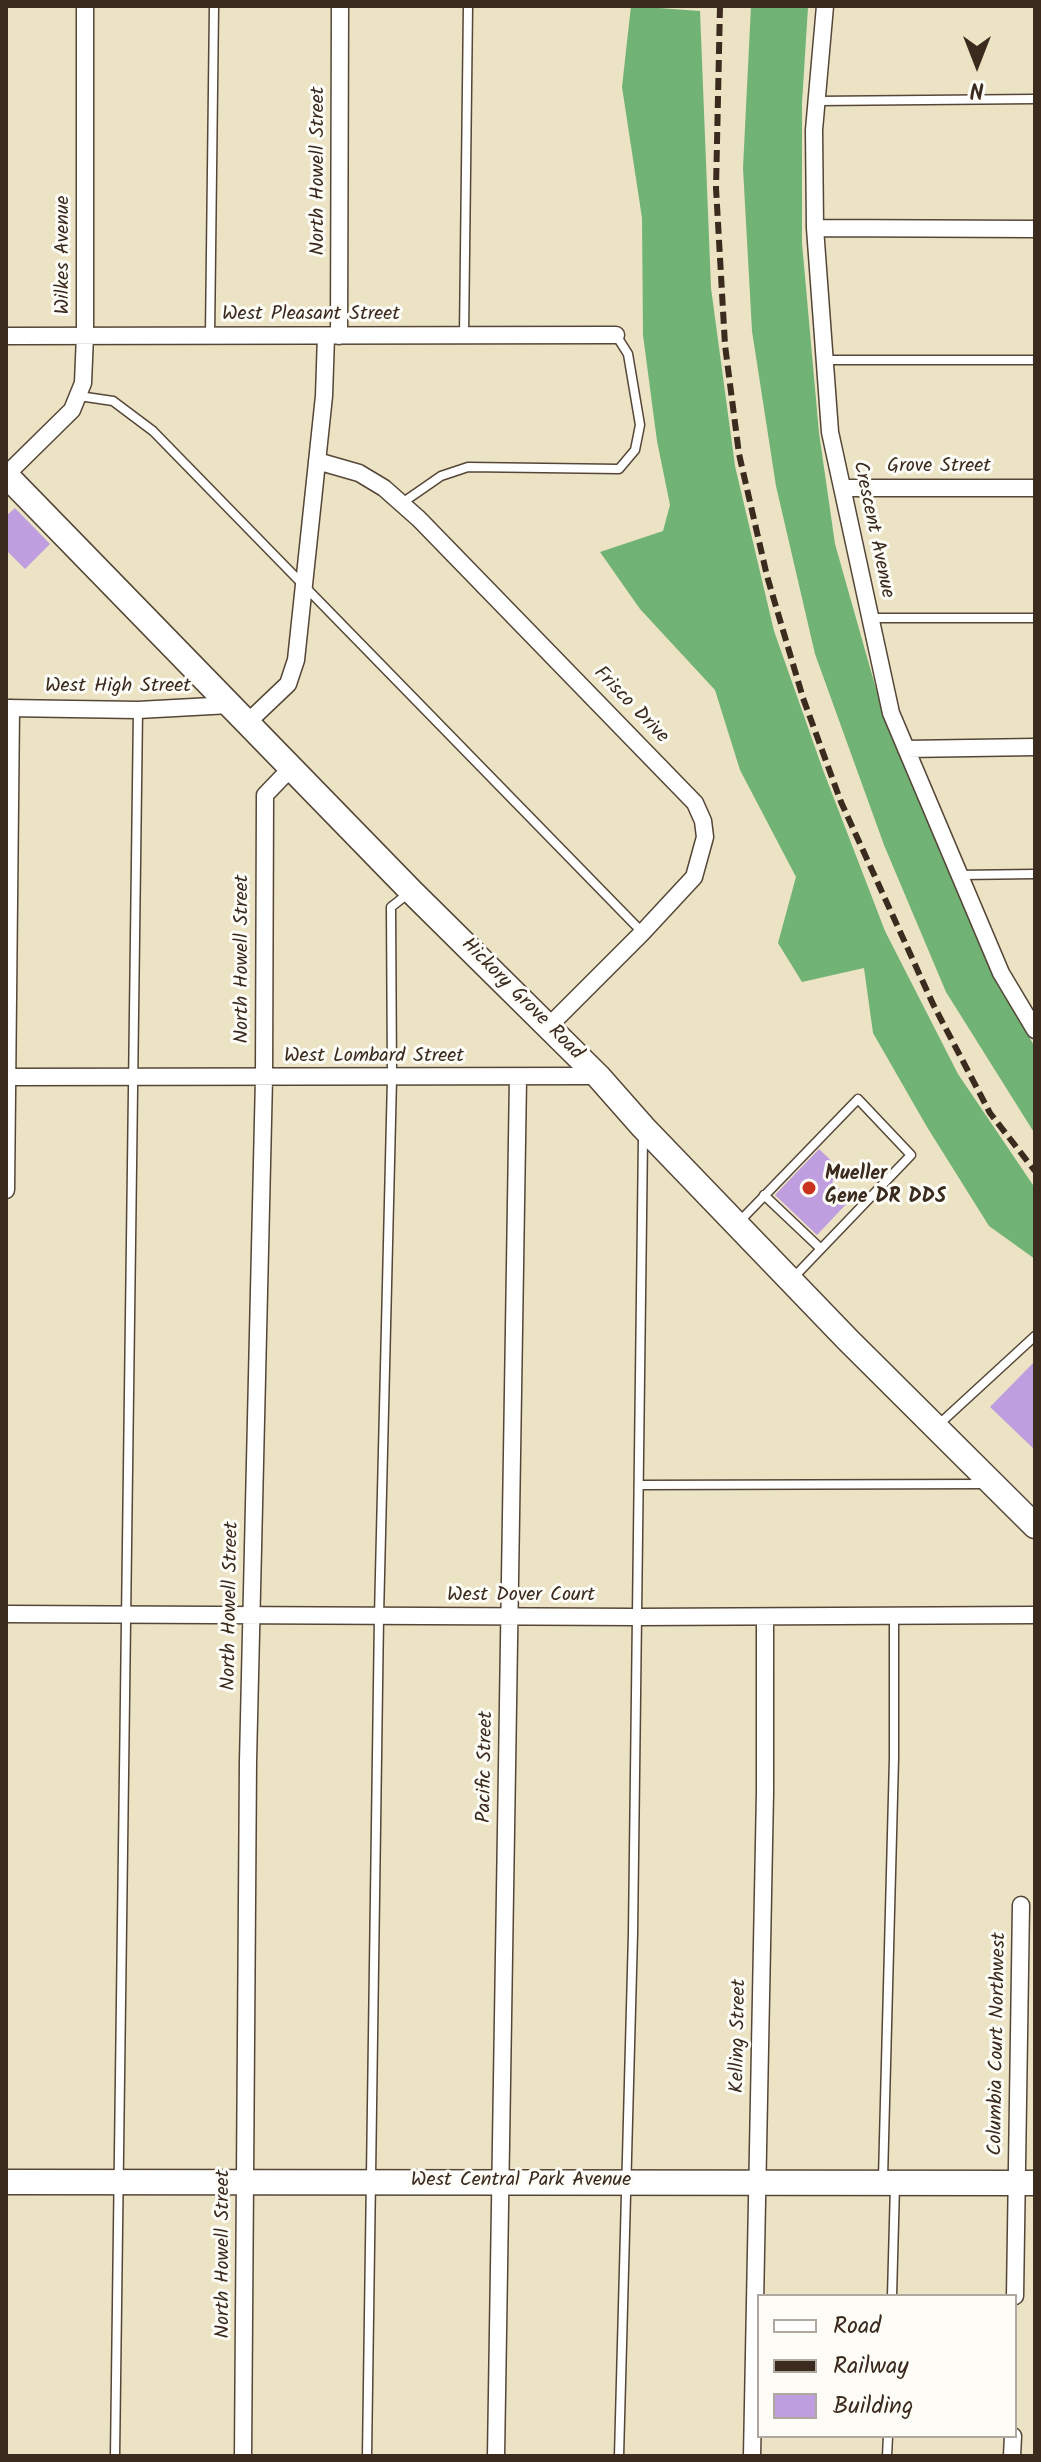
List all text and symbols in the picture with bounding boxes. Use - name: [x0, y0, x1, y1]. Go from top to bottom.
- north arrow: [937, 24, 1017, 104]
- text: N: [970, 71, 984, 106]
- street label: North Howell Street: [308, 86, 332, 256]
- street label: Wilkes Avenue: [53, 195, 77, 315]
- street label: West Pleasant Street: [222, 304, 400, 328]
- street label: Grove Street: [887, 456, 991, 480]
- street label: Crescent Avenue: [846, 459, 898, 601]
- street label: Frisco Drive: [587, 662, 673, 750]
- street label: West High Street: [45, 676, 191, 700]
- street label: North Howell Street: [232, 874, 256, 1044]
- street label: Hickory Grove Road: [455, 934, 587, 1066]
- street label: West Lombard Street: [284, 1046, 464, 1070]
- place label: Mueller Gene DR DDS: [825, 1164, 946, 1211]
- marker: Mueller Gene DR DDS: [800, 1179, 818, 1197]
- street label: North Howell Street: [219, 1521, 245, 1691]
- street label: West Dover Court: [447, 1585, 595, 1609]
- street label: Pacific Street: [474, 1711, 500, 1823]
- street label: Columbia Court Northwest: [985, 1932, 1013, 2156]
- street label: Kelling Street: [727, 1979, 753, 2093]
- street label: North Howell Street: [213, 2169, 237, 2339]
- street label: West Central Park Avenue: [411, 2170, 631, 2194]
- legend: [757, 2294, 1017, 2438]
- text: Road: [833, 2307, 881, 2346]
- text: Railway: [833, 2347, 909, 2386]
- text: Building: [833, 2387, 913, 2426]

